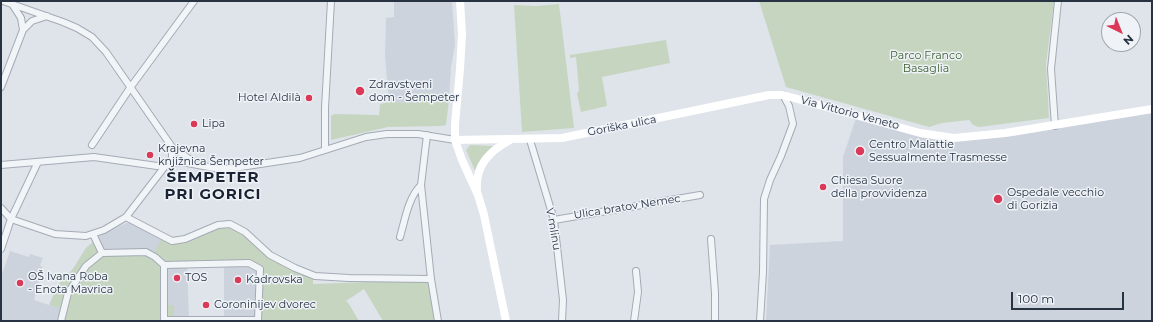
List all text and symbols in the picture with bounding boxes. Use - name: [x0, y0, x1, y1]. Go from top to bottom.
- north arrow: [1101, 12, 1141, 52]
- text: N: [1120, 32, 1137, 48]
- park label: Parco Franco Basaglia: [890, 49, 962, 75]
- place label: Zdravstveni dom - Šempeter: [369, 78, 459, 104]
- marker: Zdravstveni dom - Šempeter: [354, 85, 366, 97]
- place label: Hotel Aldilà: [238, 91, 301, 105]
- marker: Hotel Aldilà: [304, 93, 314, 103]
- street label: Via Vittorio Veneto: [799, 93, 901, 133]
- street label: Goriška ulica: [586, 113, 658, 139]
- place label: Lipa: [202, 117, 225, 131]
- marker: Lipa: [189, 119, 199, 129]
- place label: Centro Malattie Sessualmente Trasmesse: [869, 138, 1007, 164]
- place label: Krajevna knjižnica Šempeter: [158, 142, 264, 168]
- marker: Centro Malattie Sessualmente Trasmesse: [854, 145, 866, 157]
- marker: Krajevna knjižnica Šempeter: [145, 150, 155, 160]
- district label: ŠEMPETER PRI GORICI: [165, 169, 261, 204]
- place label: Chiesa Suore della provvidenza: [831, 174, 927, 200]
- marker: Chiesa Suore della provvidenza: [818, 182, 828, 192]
- place label: Ospedale vecchio di Gorizia: [1007, 186, 1104, 212]
- street label: Ulica bratov Nemec: [573, 192, 681, 222]
- marker: Ospedale vecchio di Gorizia: [992, 193, 1004, 205]
- street label: V mlinu: [543, 207, 563, 251]
- place label: OŠ Ivana Roba - Enota Mavrica: [28, 270, 113, 296]
- place label: TOS: [185, 271, 207, 285]
- marker: TOS: [172, 273, 182, 283]
- place label: Kadrovska: [246, 273, 303, 287]
- marker: Kadrovska: [233, 275, 243, 285]
- marker: OŠ Ivana Roba - Enota Mavrica: [15, 278, 25, 288]
- scale bar: [1013, 284, 1126, 310]
- text: 100 m: [1018, 291, 1054, 306]
- place label: Coroninijev dvorec: [214, 298, 316, 312]
- marker: Coroninijev dvorec: [201, 300, 211, 310]

